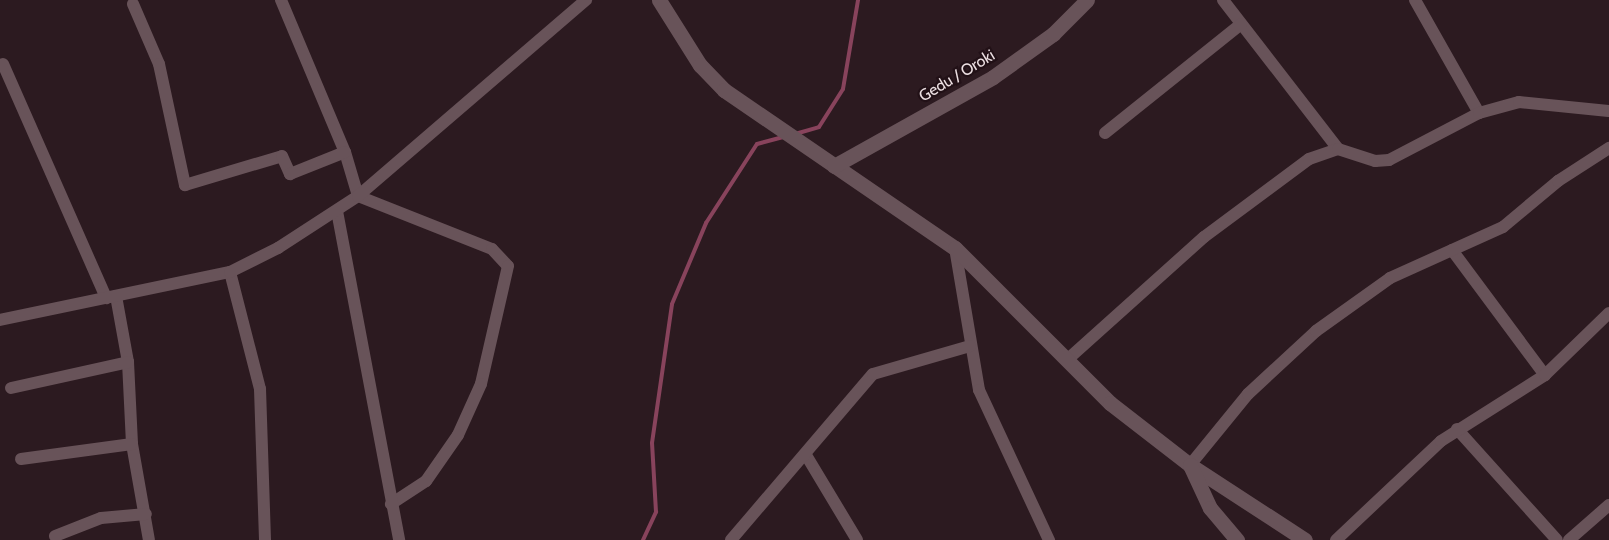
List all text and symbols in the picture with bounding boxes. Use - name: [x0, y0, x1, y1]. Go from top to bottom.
- street label: Gedu / Oroki: [916, 46, 998, 106]

